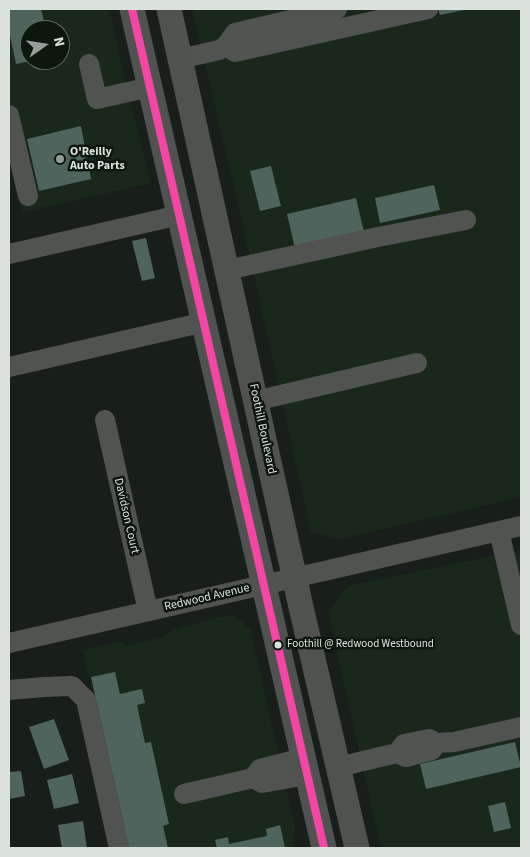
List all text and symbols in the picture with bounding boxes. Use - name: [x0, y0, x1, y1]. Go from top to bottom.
- north arrow: [20, 20, 70, 70]
- text: N: [48, 35, 69, 49]
- place label: O'Reilly Auto Parts: [70, 145, 125, 173]
- marker: O'Reilly Auto Parts: [54, 153, 66, 165]
- street label: Foothill Boulevard: [245, 383, 279, 475]
- street label: Davidson Court: [110, 477, 142, 555]
- street label: Redwood Avenue: [163, 581, 251, 615]
- place label: Foothill @ Redwood Westbound: [287, 638, 434, 652]
- marker: Foothill @ Redwood Westbound: [273, 640, 283, 650]

